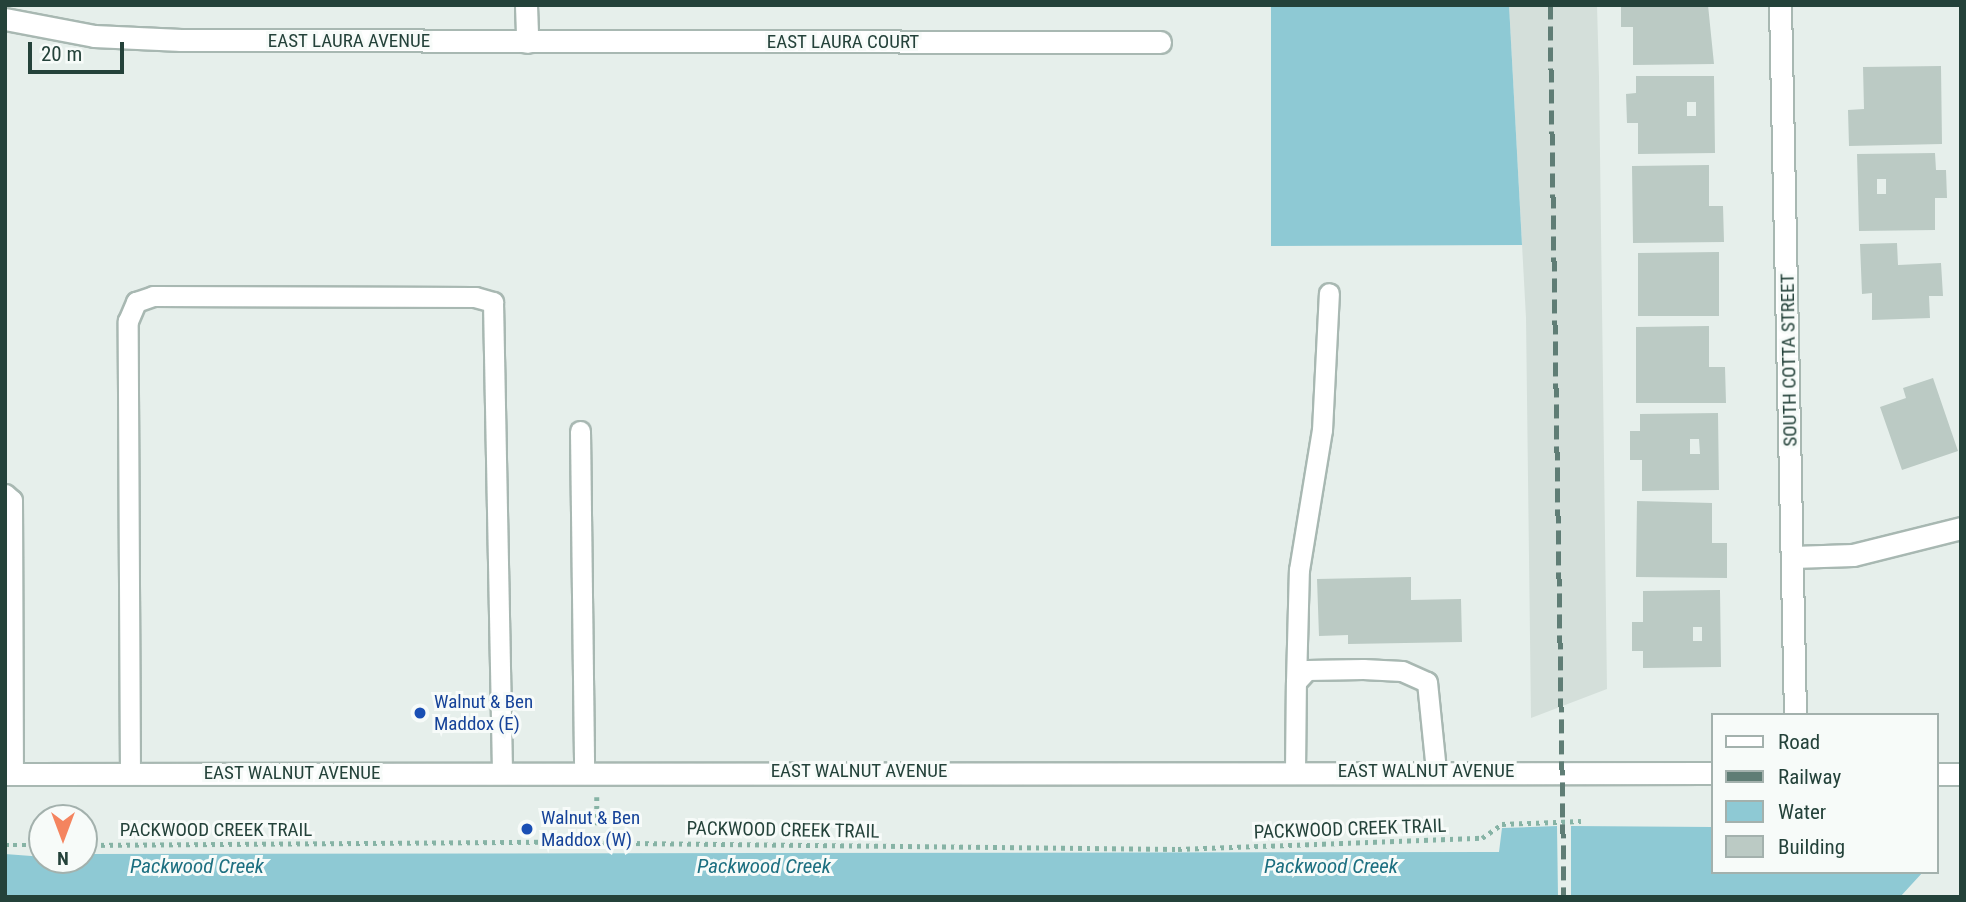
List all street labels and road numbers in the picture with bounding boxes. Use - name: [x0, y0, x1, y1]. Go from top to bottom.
- street label: EAST LAURA AVENUE: [268, 30, 430, 52]
- street label: EAST LAURA COURT: [767, 31, 919, 53]
- street label: SOUTH COTTA STREET: [1776, 273, 1802, 447]
- street label: EAST WALNUT AVENUE: [770, 760, 948, 782]
- street label: EAST WALNUT AVENUE: [1337, 760, 1515, 782]
- street label: EAST WALNUT AVENUE: [203, 762, 381, 784]
- street label: PACKWOOD CREEK TRAIL: [1253, 814, 1447, 844]
- street label: PACKWOOD CREEK TRAIL: [686, 817, 880, 843]
- street label: PACKWOOD CREEK TRAIL: [120, 819, 312, 841]

